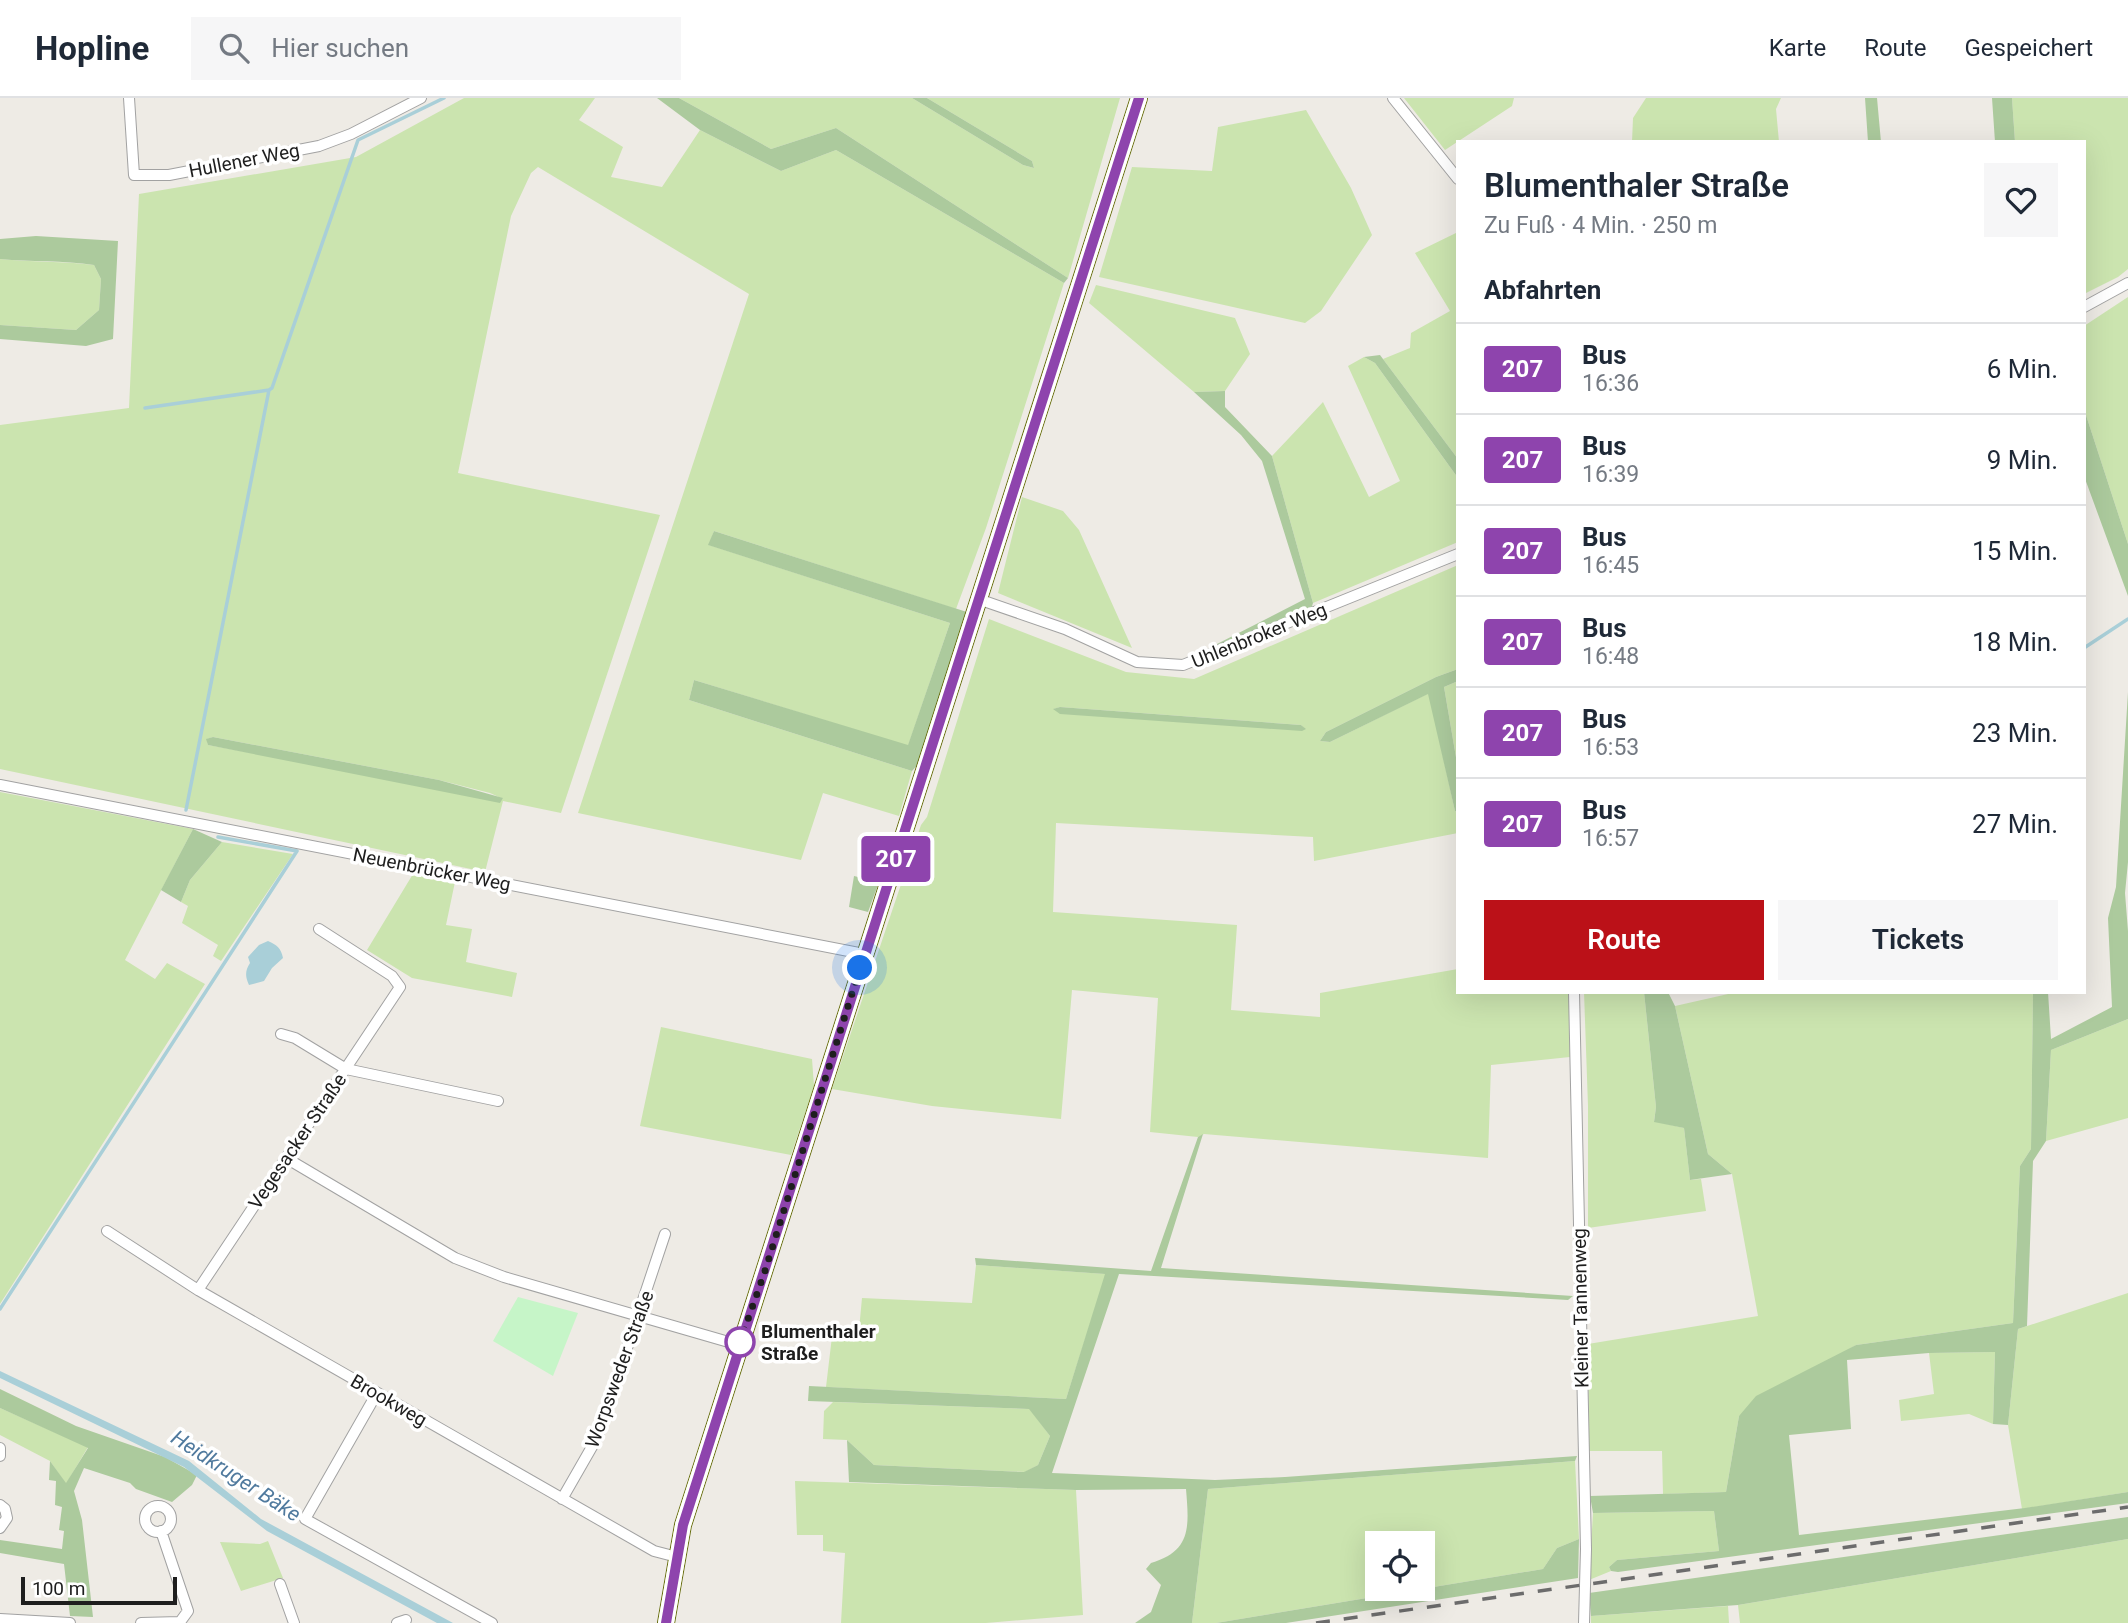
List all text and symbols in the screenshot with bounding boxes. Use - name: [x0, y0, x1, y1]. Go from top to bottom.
- search box: [191, 17, 681, 80]
- text: Hopline: [35, 29, 149, 68]
- icon: search: [215, 29, 253, 67]
- text: Hier suchen: [271, 33, 409, 63]
- text: Karte: [1769, 34, 1826, 62]
- text: Route: [1864, 34, 1926, 62]
- text: Gespeichert: [1964, 34, 2093, 62]
- street label: Hullener Weg: [187, 138, 301, 183]
- button: heart: [1984, 163, 2058, 237]
- text: Blumenthaler Straße: [1484, 166, 1789, 205]
- text: Zu Fuß · 4 Min. · 250 m: [1484, 212, 1717, 239]
- text: Abfahrten: [1484, 275, 1601, 305]
- text: Bus: [1582, 340, 1627, 370]
- text: 6 Min.: [1987, 354, 2058, 384]
- text: 207: [1502, 355, 1543, 383]
- text: 16:36: [1582, 370, 1639, 397]
- text: Bus: [1582, 431, 1627, 461]
- text: 9 Min.: [1987, 445, 2058, 475]
- text: 207: [1502, 446, 1543, 474]
- text: 16:39: [1582, 461, 1639, 488]
- text: Bus: [1582, 522, 1627, 552]
- text: 15 Min.: [1972, 536, 2058, 566]
- text: 207: [1502, 537, 1543, 565]
- text: 16:45: [1582, 552, 1639, 579]
- street label: Uhlenbroker Weg: [1188, 598, 1330, 673]
- text: Bus: [1582, 613, 1627, 643]
- text: 18 Min.: [1972, 627, 2058, 657]
- text: 207: [1502, 628, 1543, 656]
- text: 16:48: [1582, 643, 1639, 670]
- text: Bus: [1582, 704, 1627, 734]
- text: 23 Min.: [1972, 718, 2058, 748]
- text: 207: [1502, 719, 1543, 747]
- text: 16:53: [1582, 734, 1639, 761]
- text: Bus: [1582, 795, 1627, 825]
- text: 27 Min.: [1972, 809, 2058, 839]
- text: 207: [1502, 810, 1543, 838]
- text: 16:57: [1582, 825, 1639, 852]
- line badge: 207: [856, 836, 936, 882]
- street label: Neuenbrücker Weg: [351, 843, 513, 896]
- text: 207: [875, 845, 917, 873]
- button: Route: [1484, 900, 1764, 980]
- button: Tickets: [1778, 900, 2058, 980]
- your location: [842, 950, 877, 985]
- street label: Vegesacker Straße: [244, 1069, 351, 1213]
- street label: Kleiner Tannenweg: [1568, 1228, 1593, 1388]
- street label: Worpsweder Straße: [580, 1287, 659, 1451]
- place label: Blumenthaler Straße: [761, 1320, 876, 1365]
- marker: Blumenthaler Straße: [725, 1327, 755, 1357]
- street label: Brookweg: [346, 1369, 431, 1431]
- water label: Heidkruger Bäke: [167, 1425, 305, 1527]
- map controls: [1365, 1531, 1435, 1601]
- button: locate: [1365, 1531, 1435, 1601]
- scale bar: [21, 1574, 177, 1606]
- text: 100 m: [32, 1577, 85, 1600]

